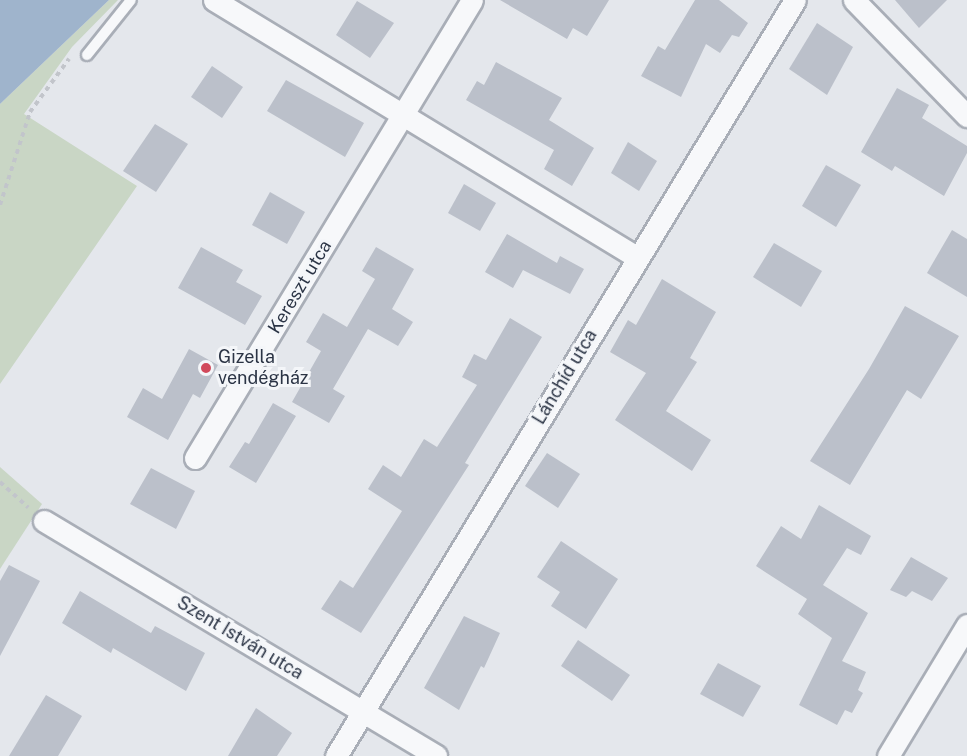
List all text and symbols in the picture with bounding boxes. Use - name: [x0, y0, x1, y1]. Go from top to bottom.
- street label: Kereszt utca: [264, 236, 336, 338]
- street label: Lánchíd utca: [528, 326, 602, 428]
- place label: Gizella vendégház: [218, 347, 308, 389]
- marker: Gizella vendégház: [199, 361, 213, 375]
- street label: Szent István utca: [173, 592, 307, 684]

